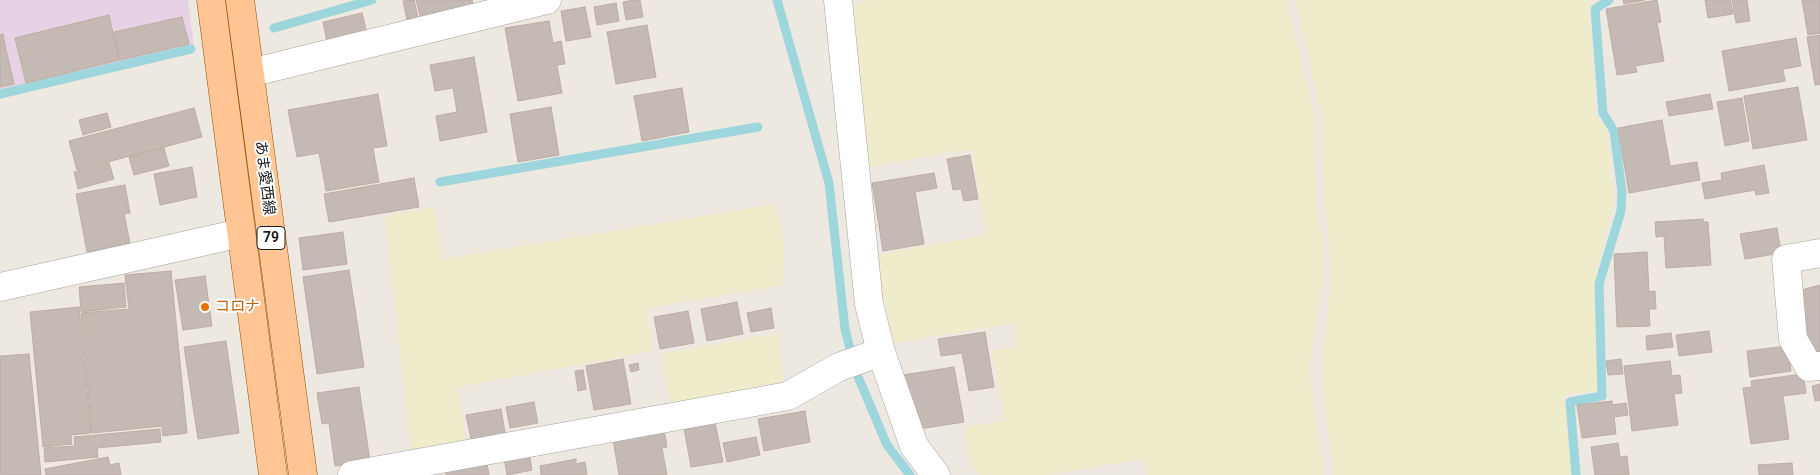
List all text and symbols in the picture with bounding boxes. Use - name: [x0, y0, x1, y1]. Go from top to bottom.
- street label: あま愛西線: [250, 140, 278, 216]
- road number: 79: [257, 227, 285, 250]
- place label: コロナ: [215, 298, 260, 316]
- marker: コロナ: [199, 301, 211, 313]

